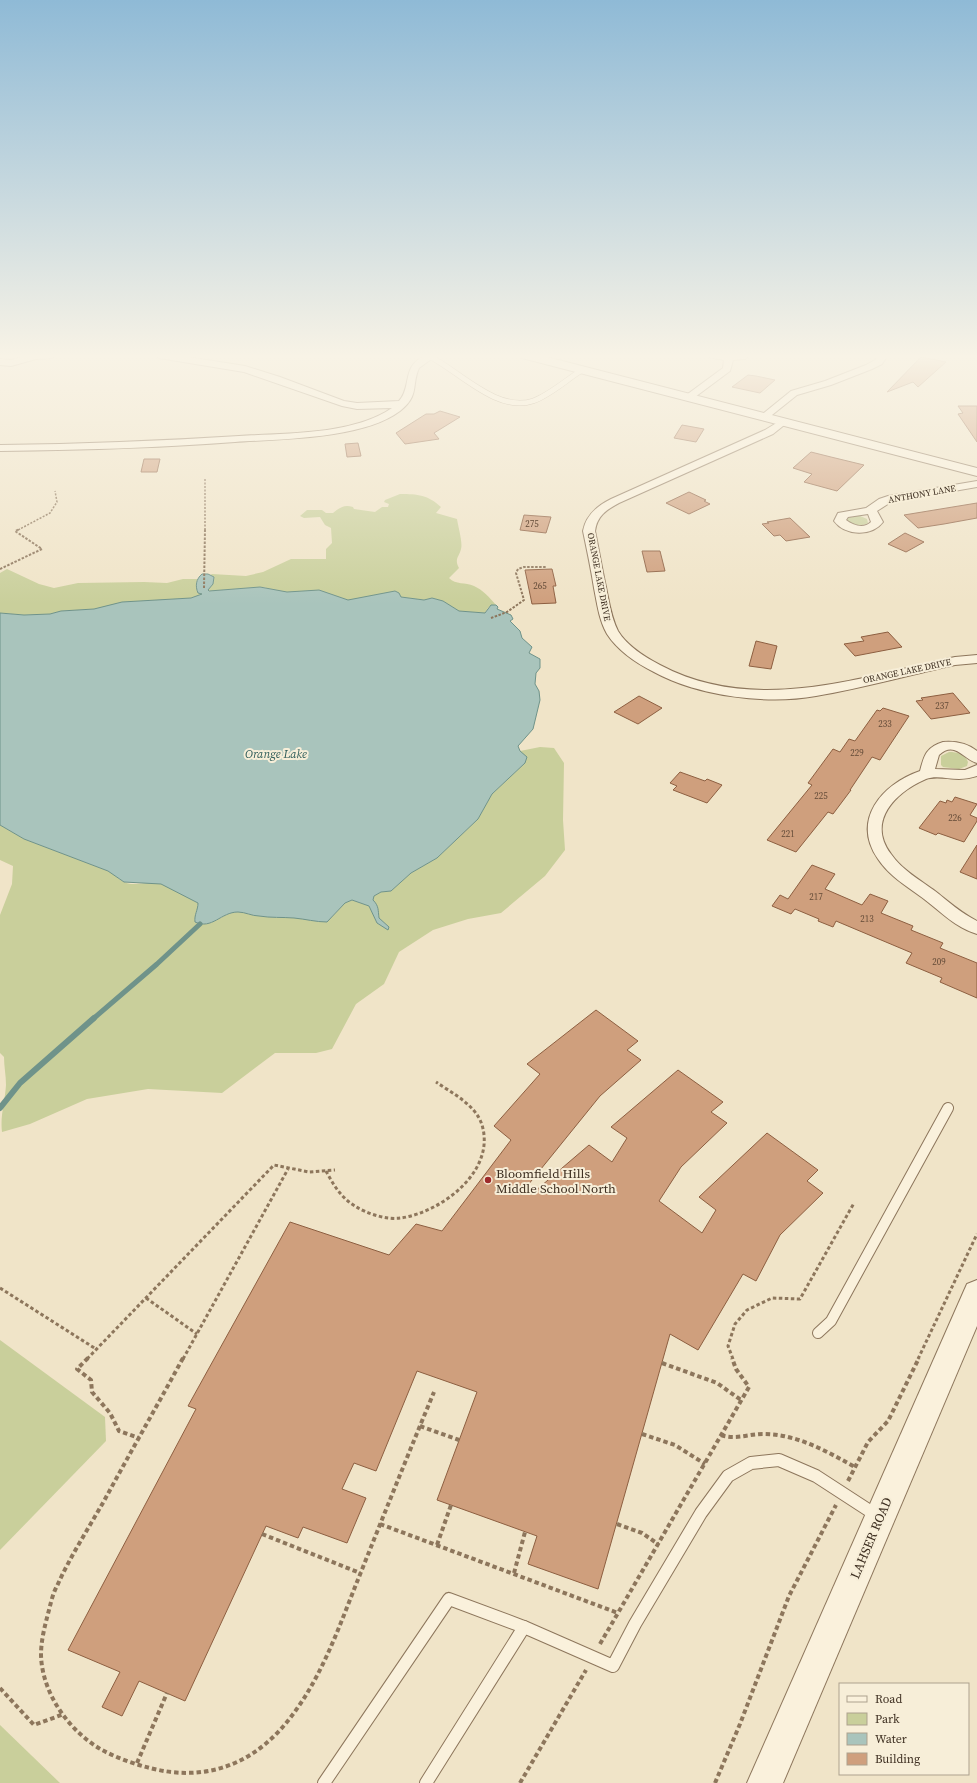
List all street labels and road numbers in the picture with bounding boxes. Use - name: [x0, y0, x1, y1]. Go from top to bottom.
- street label: ANTHONY LANE: [887, 482, 957, 506]
- street label: ORANGE LAKE DRIVE: [585, 532, 614, 623]
- street label: ORANGE LAKE DRIVE: [862, 656, 953, 686]
- street label: LAHSER ROAD: [846, 1495, 896, 1581]

